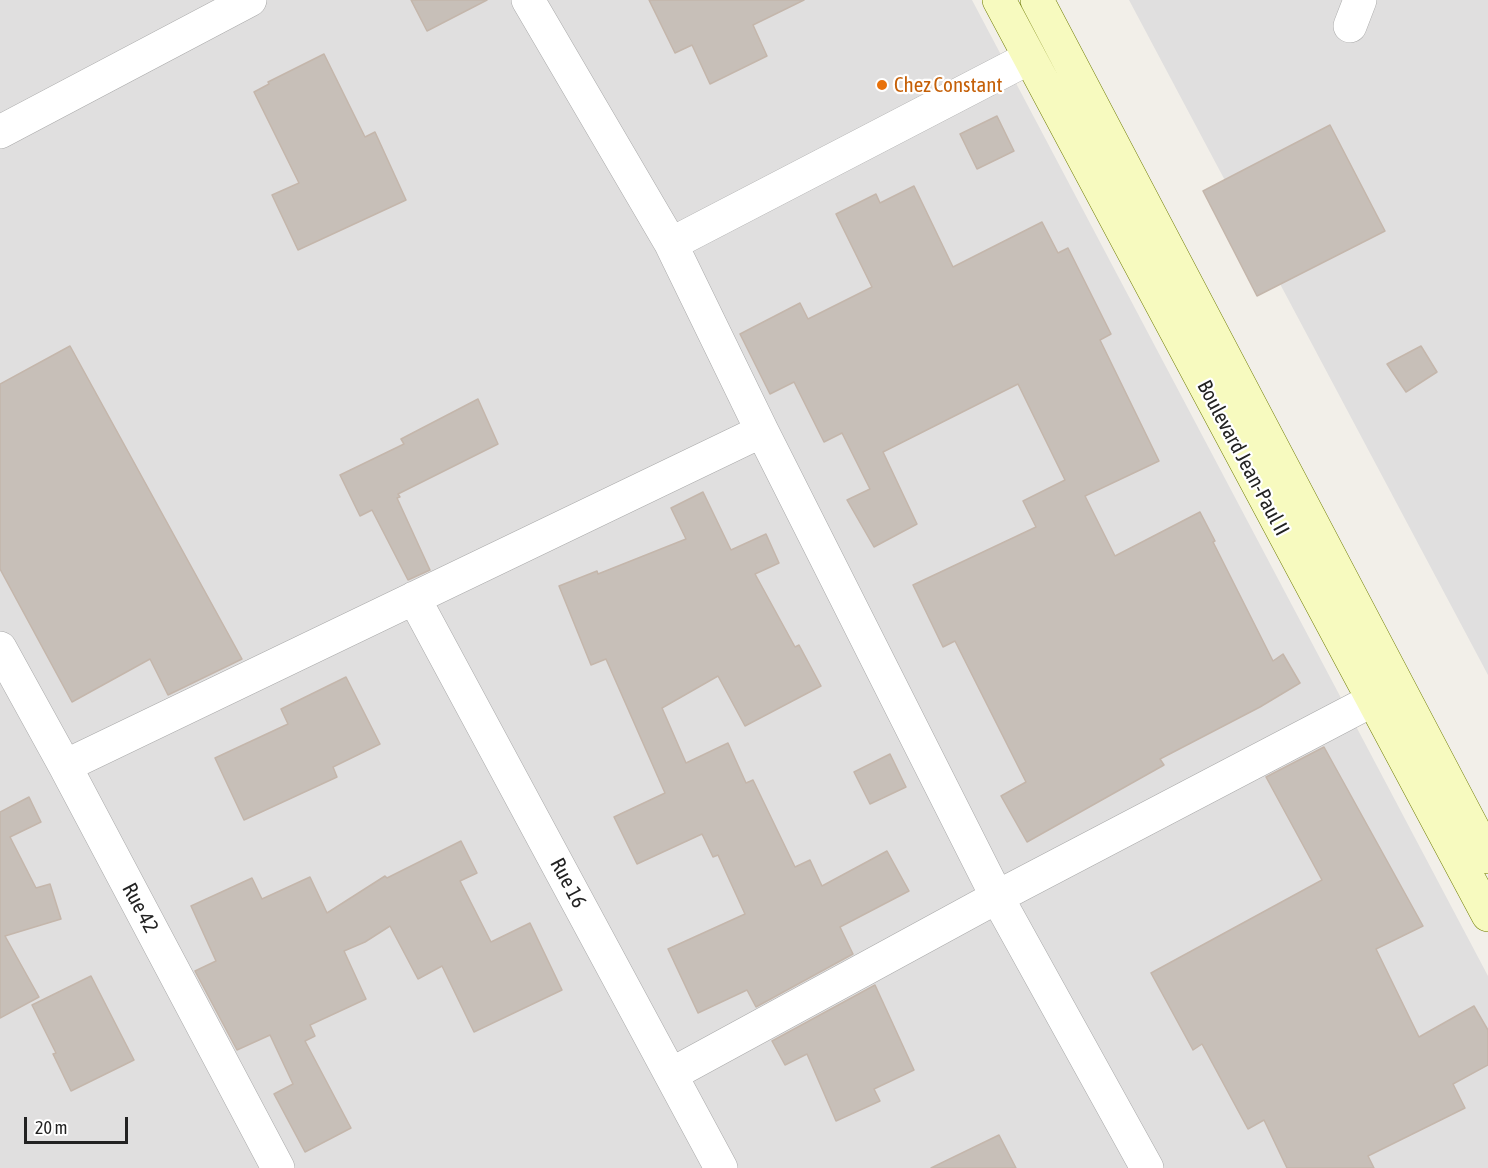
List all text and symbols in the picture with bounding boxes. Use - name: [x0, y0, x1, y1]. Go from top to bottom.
- place label: Chez Constant: [894, 72, 1003, 98]
- marker: Chez Constant: [875, 78, 889, 92]
- street label: Boulevard Jean-Paul II: [1191, 376, 1295, 540]
- street label: Rue 16: [544, 854, 592, 912]
- street label: Rue 42: [116, 879, 164, 937]
- scale bar: [27, 1105, 130, 1143]
- text: 20 m: [35, 1117, 67, 1138]

